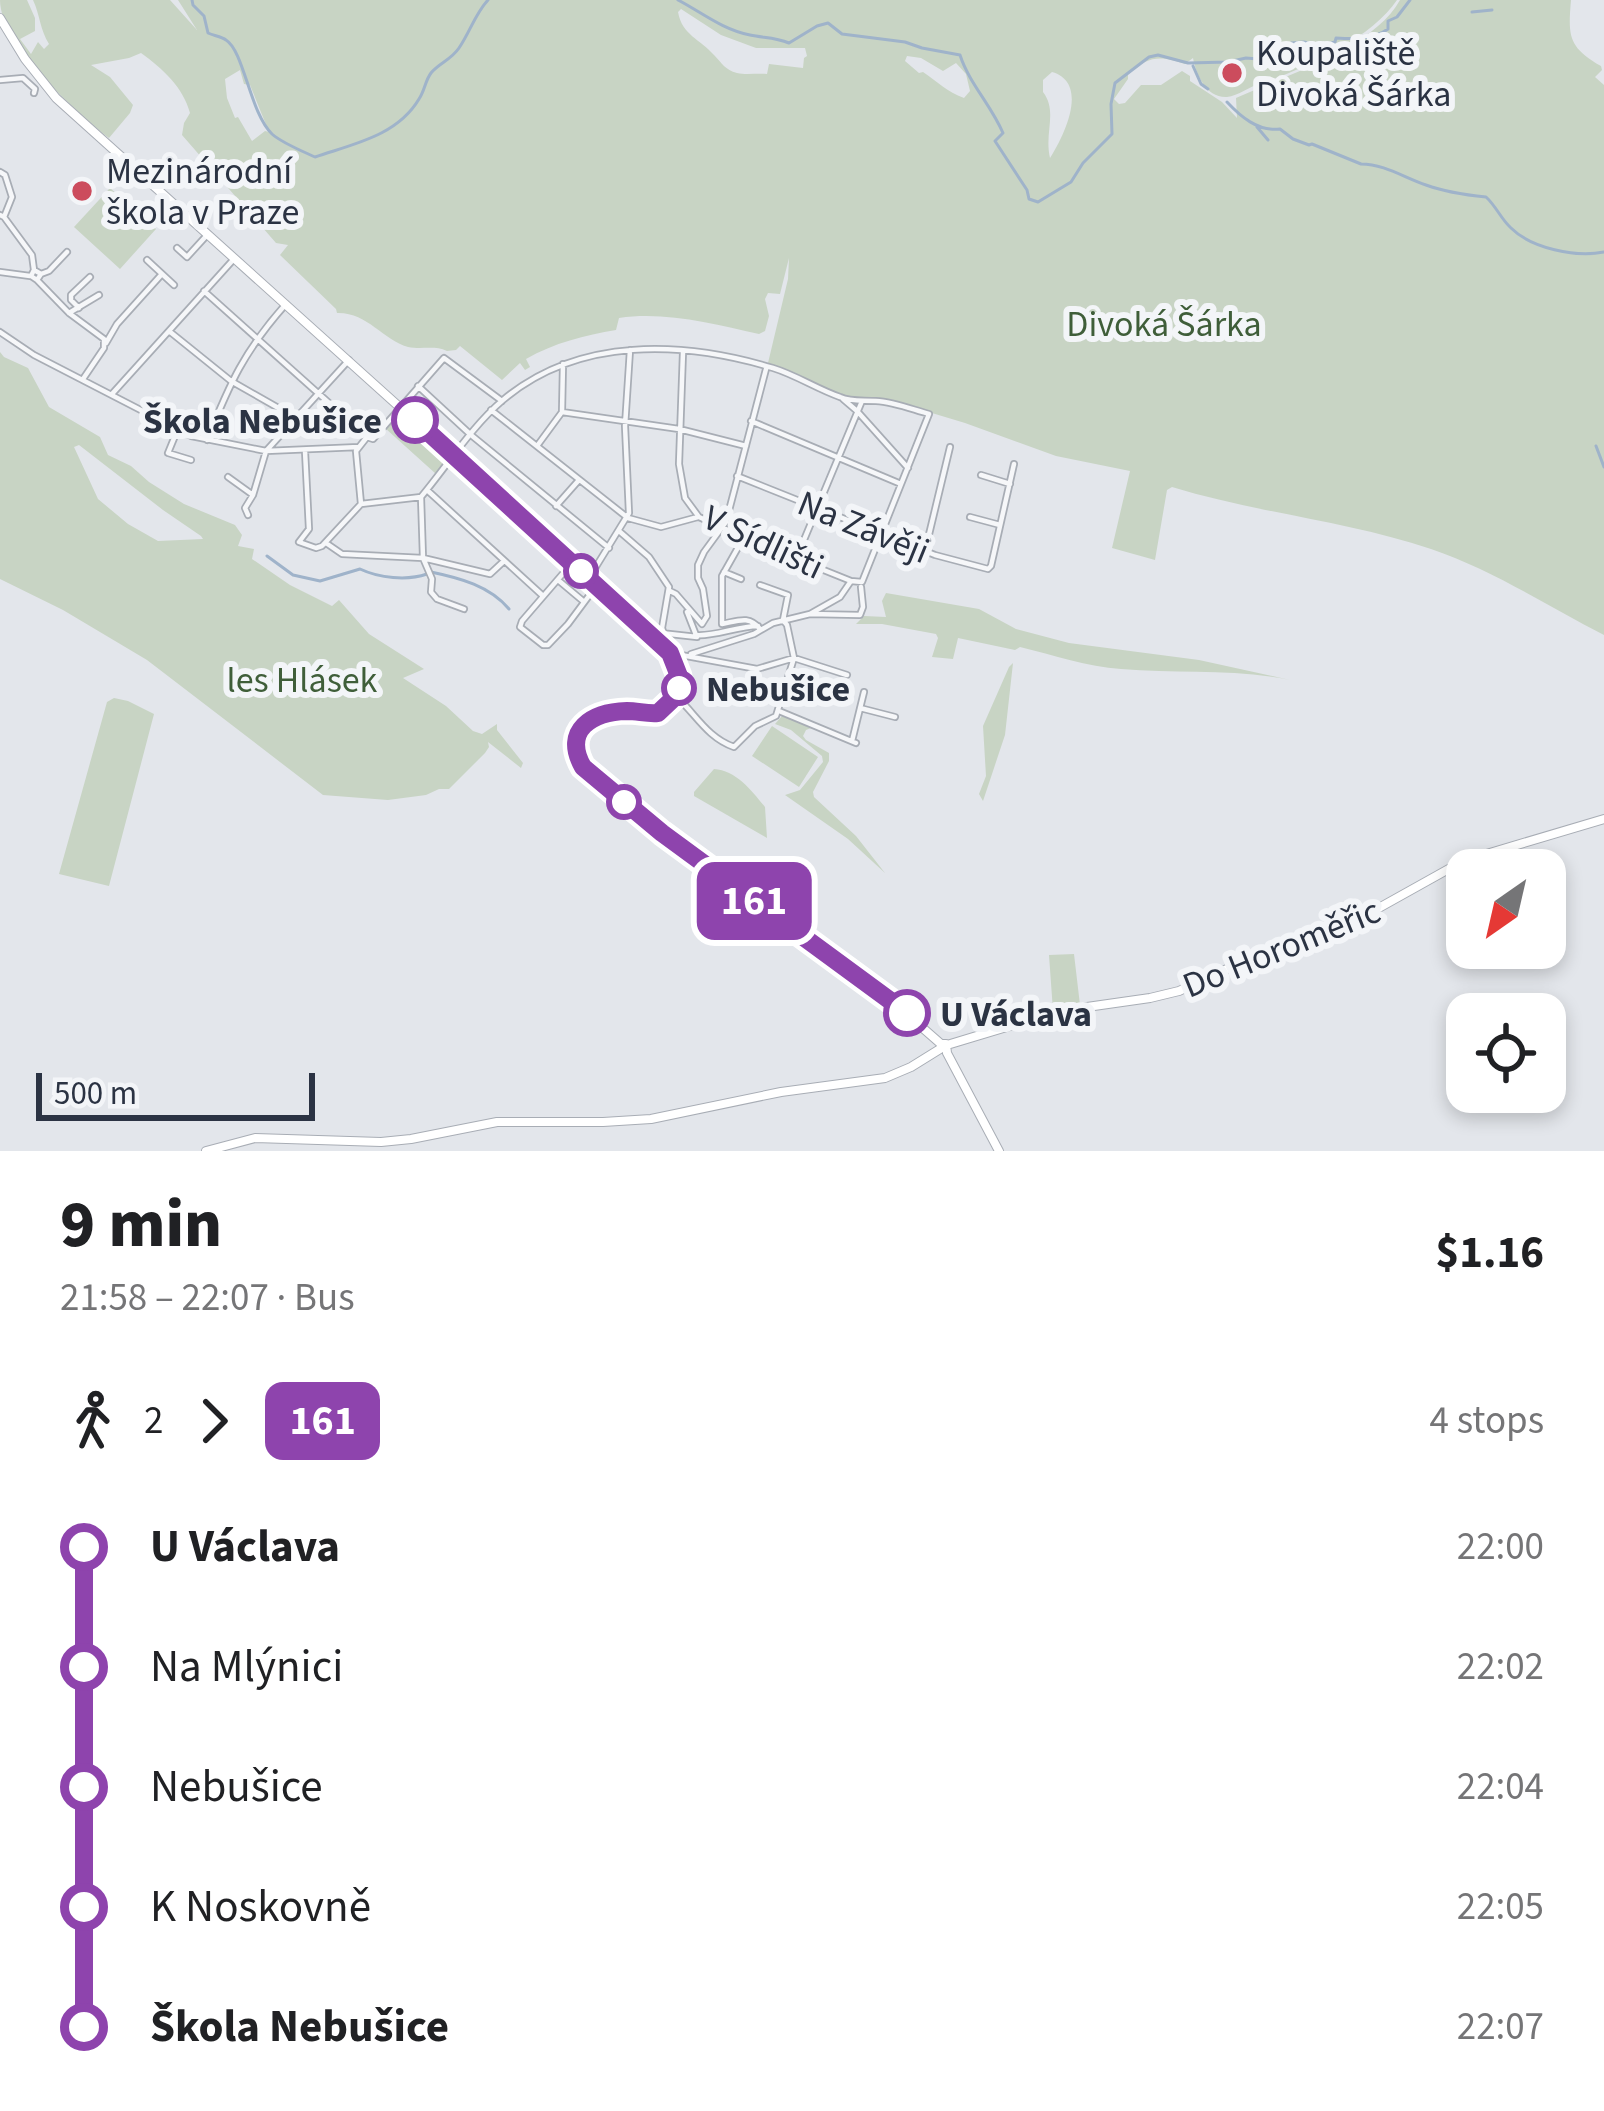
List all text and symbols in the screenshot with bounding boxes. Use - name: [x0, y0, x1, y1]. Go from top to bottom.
- place label: Koupaliště Divoká Šárka: [1256, 28, 1451, 120]
- marker: Koupaliště Divoká Šárka: [1219, 60, 1245, 86]
- place label: Mezinárodní škola v Praze: [106, 146, 299, 238]
- marker: Mezinárodní škola v Praze: [69, 178, 95, 204]
- park label: Divoká Šárka: [1066, 299, 1262, 350]
- place label: Škola Nebušice: [143, 396, 382, 447]
- marker: Škola Nebušice: [393, 398, 437, 442]
- street label: Na Závěji: [790, 478, 937, 577]
- street label: V Sídlišti: [695, 492, 832, 592]
- unlabelled marker: [565, 555, 597, 587]
- park label: les Hlásek: [227, 655, 378, 706]
- place label: Nebušice: [706, 664, 850, 715]
- marker: Nebušice: [663, 672, 695, 704]
- unlabelled marker: [608, 786, 640, 818]
- north arrow: [1446, 849, 1566, 969]
- map controls: [1446, 849, 1566, 1113]
- line badge: 161: [685, 862, 823, 940]
- text: 161: [721, 871, 787, 931]
- street label: Do Horoměřic: [1175, 886, 1388, 1011]
- place label: U Václava: [940, 989, 1092, 1040]
- marker: U Václava: [885, 991, 929, 1035]
- button: locate: [1446, 993, 1566, 1113]
- scale bar: [36, 1067, 315, 1120]
- text: 500 m: [54, 1070, 137, 1117]
- text: 9 min: [60, 1178, 222, 1272]
- text: $1.16: [1435, 1221, 1544, 1285]
- text: 21:58 – 22:07 · Bus: [60, 1270, 355, 1326]
- icon: walk: [60, 1388, 126, 1454]
- icon: forward: [181, 1388, 247, 1454]
- text: 161: [289, 1391, 356, 1451]
- text: 2: [144, 1393, 163, 1449]
- text: 4 stops: [1430, 1393, 1544, 1449]
- text: U Václava: [150, 1515, 340, 1579]
- text: 22:00: [1457, 1519, 1544, 1575]
- text: Na Mlýnici: [150, 1635, 343, 1699]
- text: 22:02: [1457, 1639, 1544, 1695]
- text: Nebušice: [150, 1755, 323, 1819]
- text: 22:04: [1457, 1759, 1544, 1815]
- text: K Noskovně: [150, 1875, 371, 1939]
- text: 22:05: [1457, 1879, 1544, 1935]
- text: Škola Nebušice: [150, 1995, 449, 2059]
- text: 22:07: [1457, 1999, 1544, 2055]

